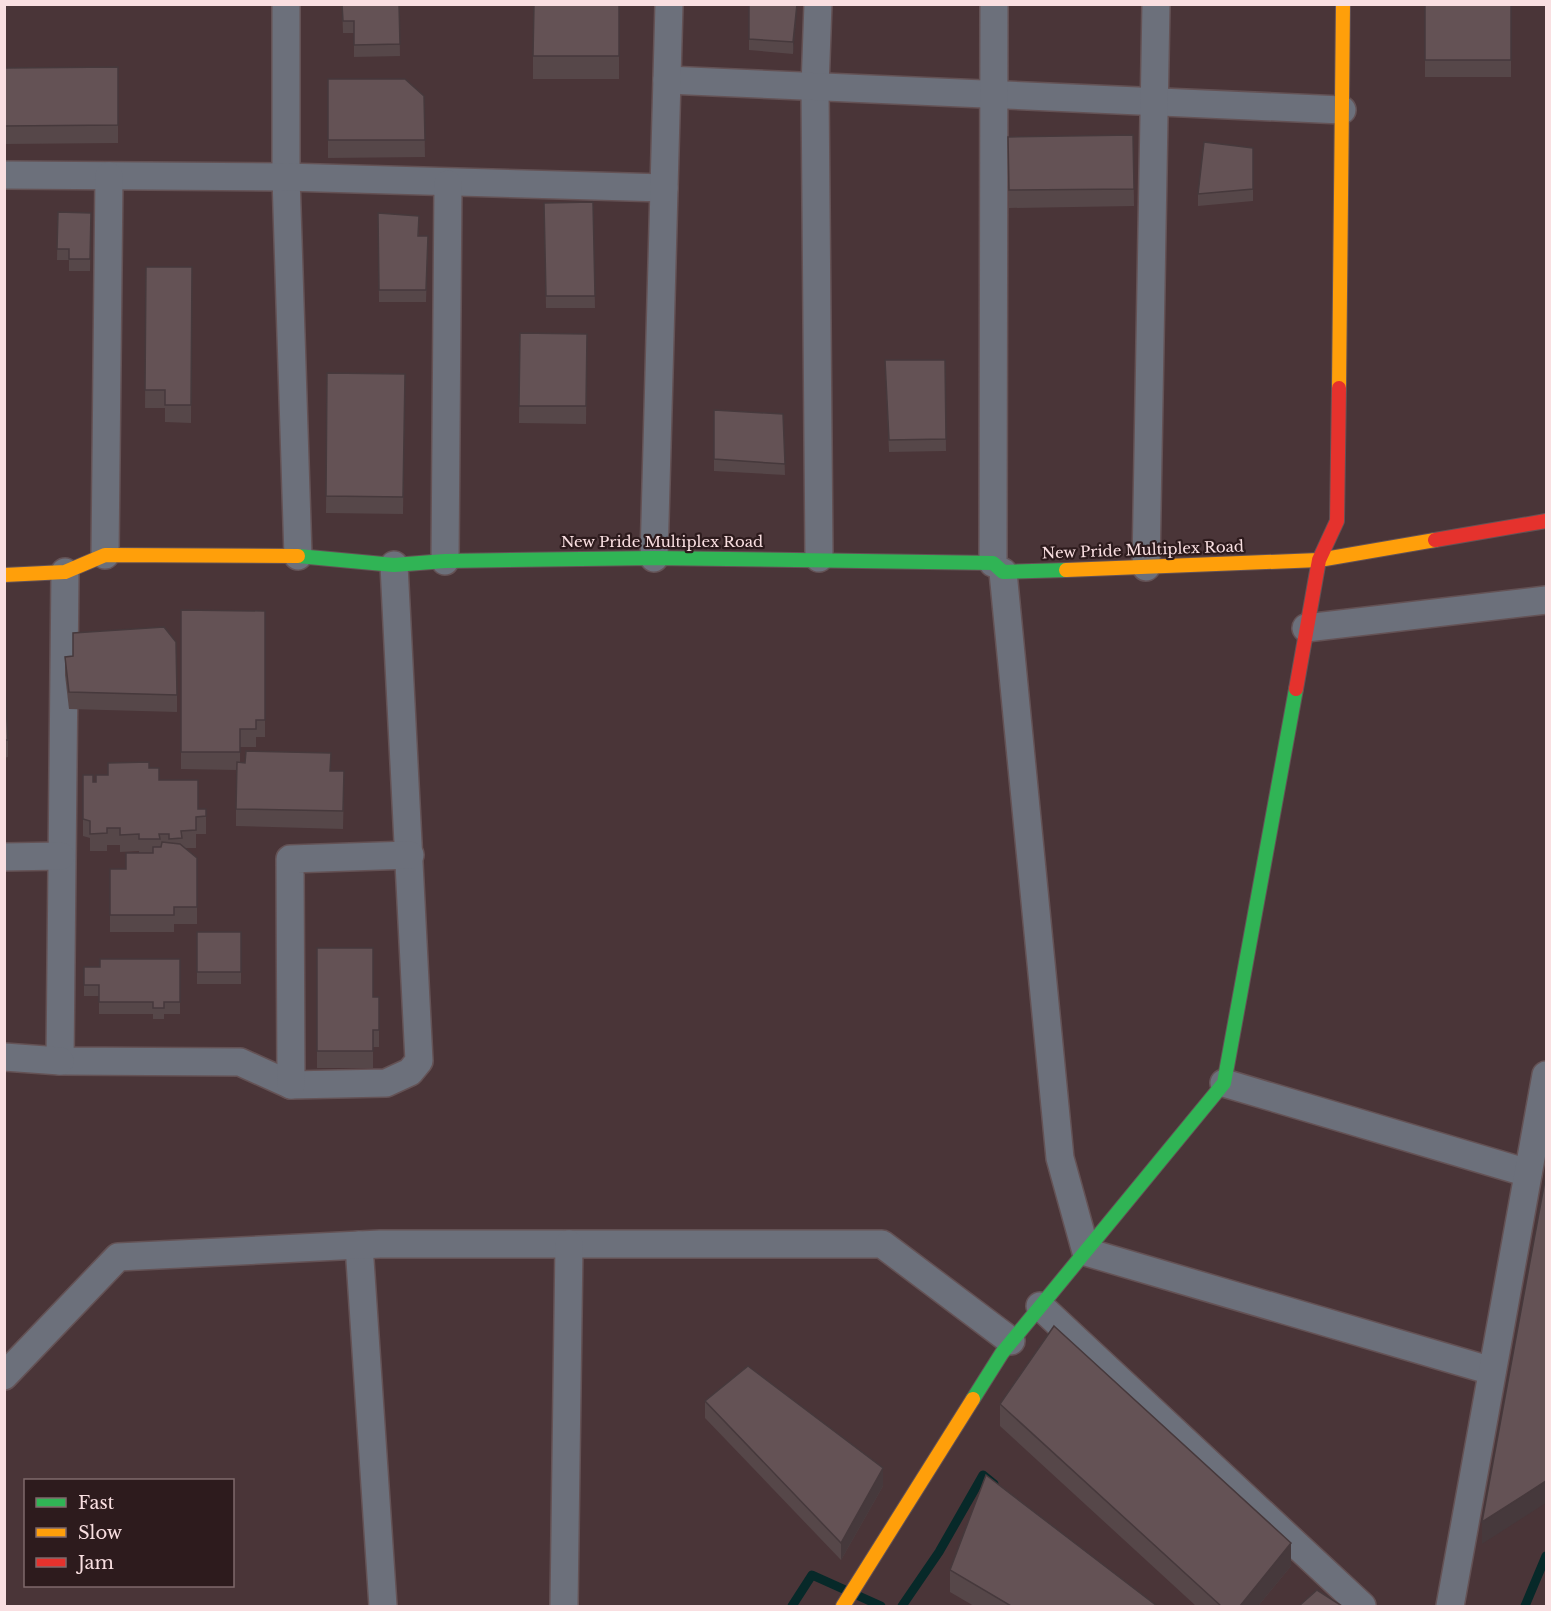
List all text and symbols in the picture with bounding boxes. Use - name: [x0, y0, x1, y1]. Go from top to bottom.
- street label: New Pride Multiplex Road: [561, 532, 763, 551]
- street label: New Pride Multiplex Road: [1042, 536, 1244, 563]
- legend: [24, 1479, 234, 1587]
- text: Fast: [78, 1492, 115, 1514]
- text: Slow: [78, 1522, 123, 1544]
- text: Jam: [76, 1552, 114, 1574]

